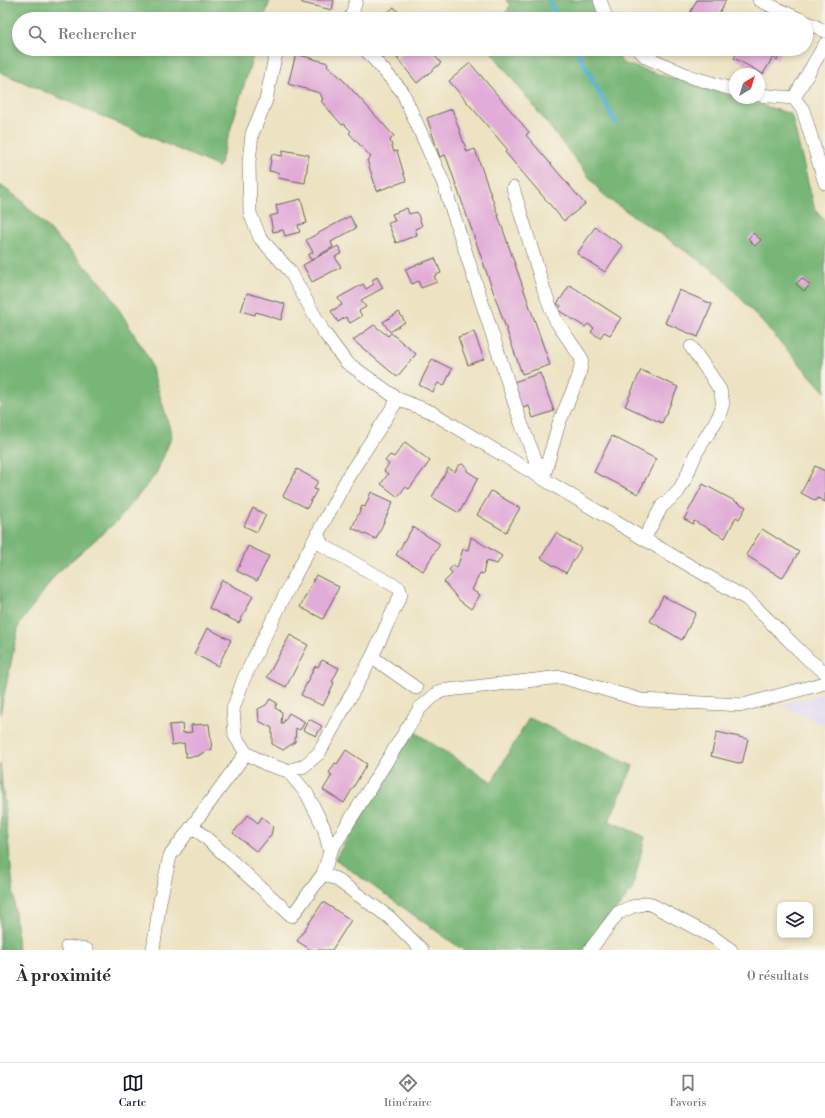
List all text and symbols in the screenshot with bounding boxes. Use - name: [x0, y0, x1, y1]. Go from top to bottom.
- search box: [12, 12, 813, 56]
- icon: search: [26, 23, 48, 45]
- text: Rechercher: [58, 25, 137, 44]
- north arrow: [729, 68, 765, 104]
- map controls: [777, 902, 813, 938]
- button: layers: [777, 902, 813, 938]
- text: À proximité: [16, 965, 111, 987]
- text: 0 résultats: [747, 968, 809, 984]
- tab: Carte: [119, 1072, 146, 1110]
- tab: Itinéraire: [384, 1072, 432, 1110]
- tab: Favoris: [669, 1072, 706, 1110]

